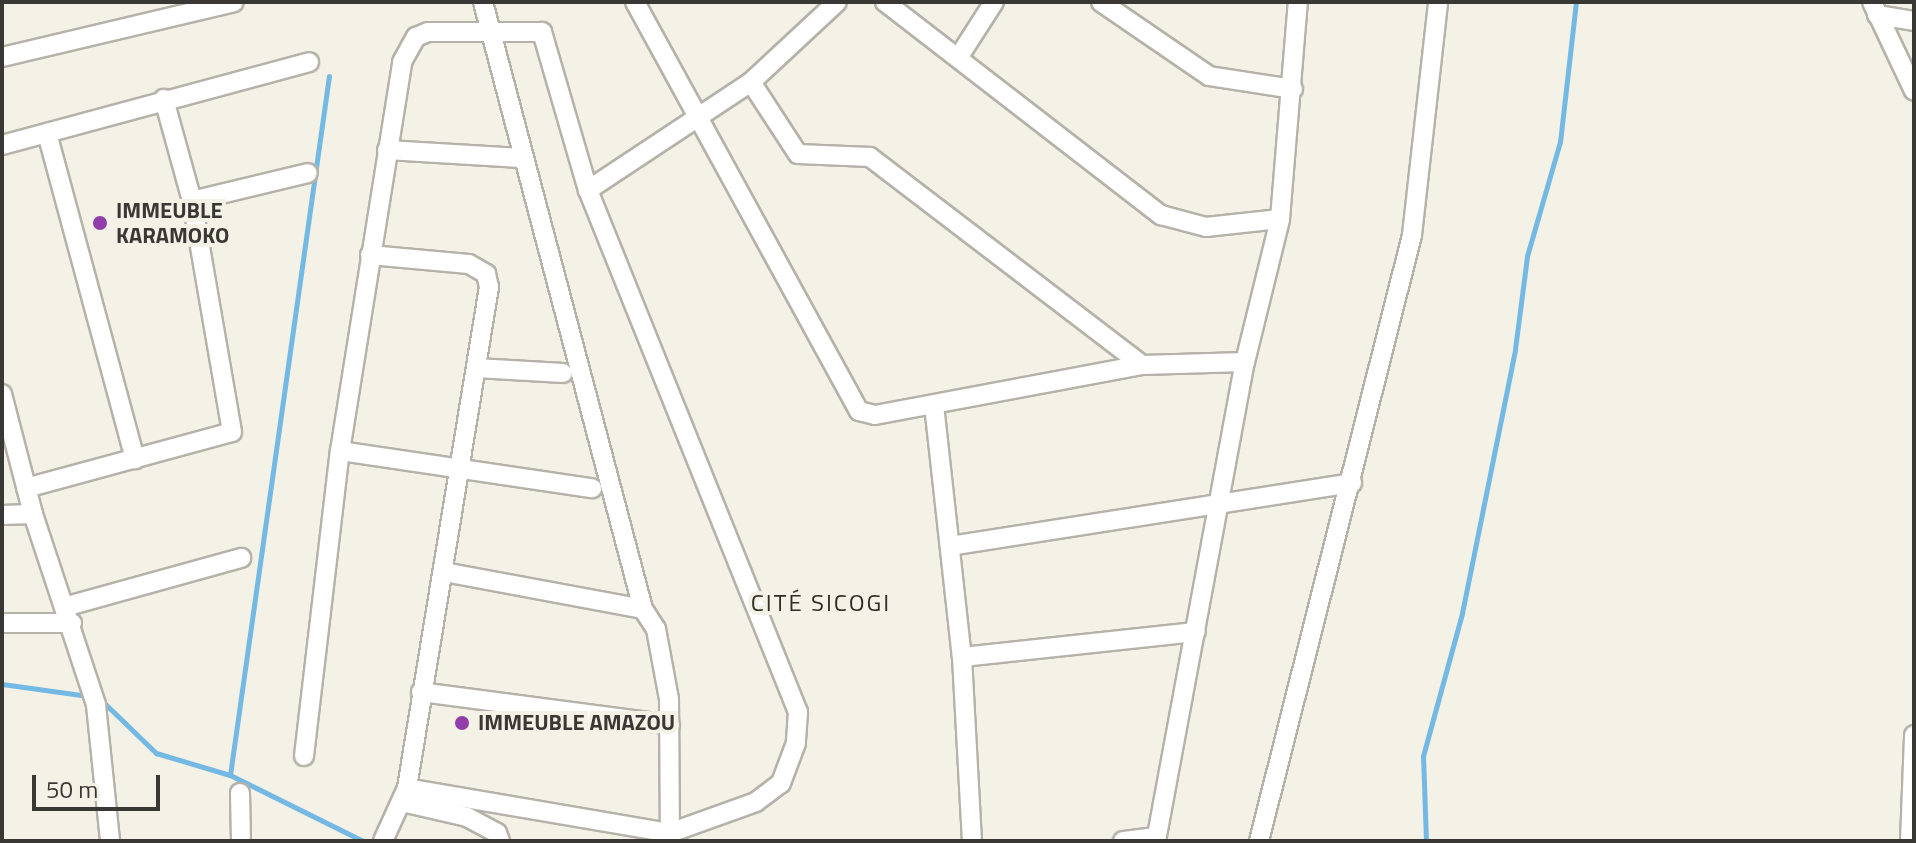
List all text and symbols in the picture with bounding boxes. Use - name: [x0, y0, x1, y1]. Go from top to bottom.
- place label: IMMEUBLE KARAMOKO: [116, 197, 229, 248]
- marker: IMMEUBLE KARAMOKO: [91, 214, 109, 232]
- district label: CITÉ SICOGI: [751, 589, 891, 617]
- place label: IMMEUBLE AMAZOU: [478, 710, 675, 736]
- marker: IMMEUBLE AMAZOU: [453, 714, 471, 732]
- scale bar: [36, 759, 164, 809]
- text: 50 m: [46, 771, 98, 807]

